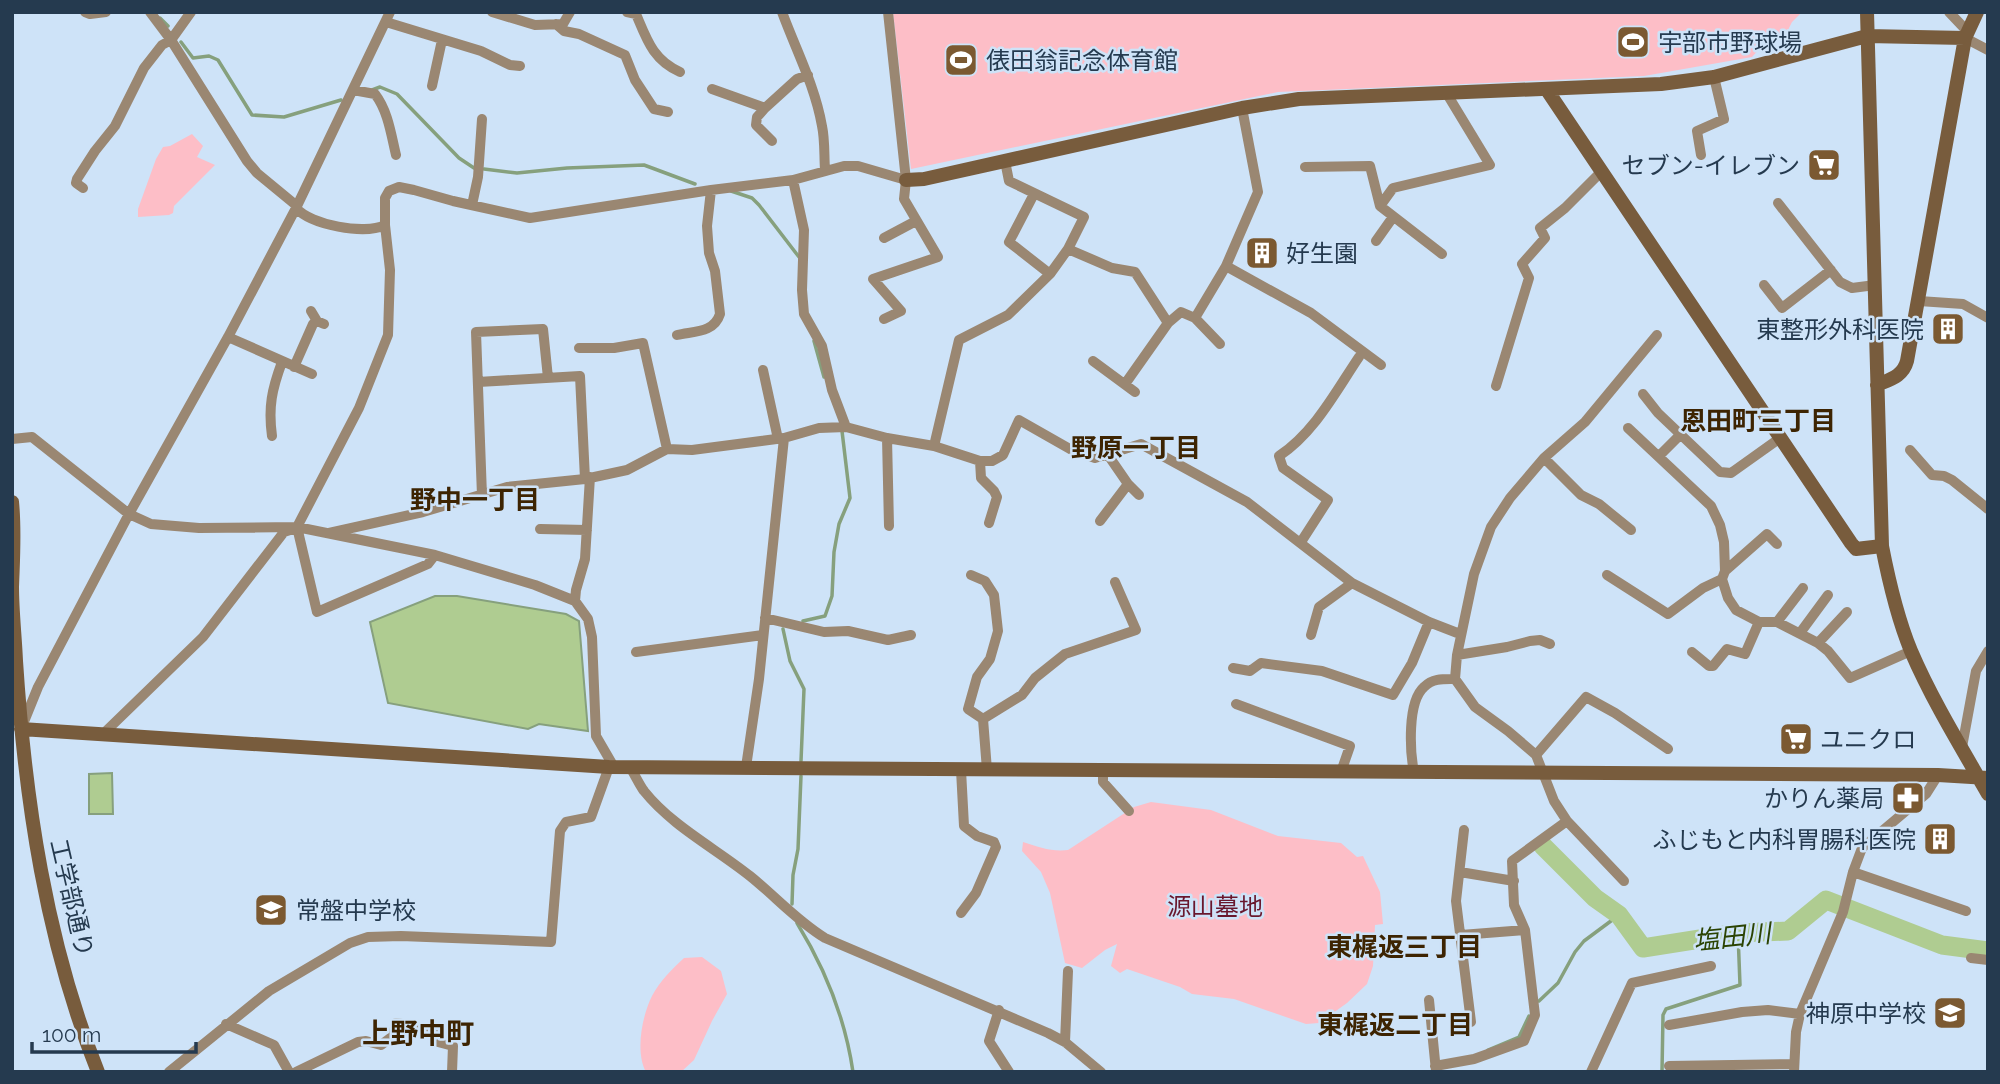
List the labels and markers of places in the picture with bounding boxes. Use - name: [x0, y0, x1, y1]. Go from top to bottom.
- sports icon: 宇部市野球場: [1614, 23, 1652, 61]
- place label: 宇部市野球場: [1658, 28, 1802, 57]
- sports icon: 俵田翁記念体育館: [942, 41, 980, 79]
- place label: 俵田翁記念体育館: [986, 46, 1178, 75]
- supermarket icon: セブン-イレブン: [1805, 146, 1843, 184]
- place label: セブン-イレブン: [1622, 151, 1800, 180]
- building icon: 好生園: [1243, 234, 1281, 272]
- place label: 好生園: [1286, 239, 1358, 268]
- building icon: 東整形外科医院: [1929, 310, 1967, 348]
- place label: 東整形外科医院: [1756, 315, 1924, 344]
- supermarket icon: ユニクロ: [1777, 720, 1815, 758]
- place label: ユニクロ: [1820, 725, 1916, 754]
- pharmacy icon: かりん薬局: [1889, 779, 1927, 817]
- place label: かりん薬局: [1764, 784, 1884, 813]
- building icon: ふじもと内科胃腸科医院: [1921, 820, 1959, 858]
- place label: ふじもと内科胃腸科医院: [1652, 825, 1916, 854]
- school or university icon: 常盤中学校: [252, 891, 290, 929]
- place label: 常盤中学校: [296, 896, 416, 925]
- school or university icon: 神原中学校: [1931, 994, 1969, 1032]
- place label: 神原中学校: [1806, 999, 1926, 1028]

